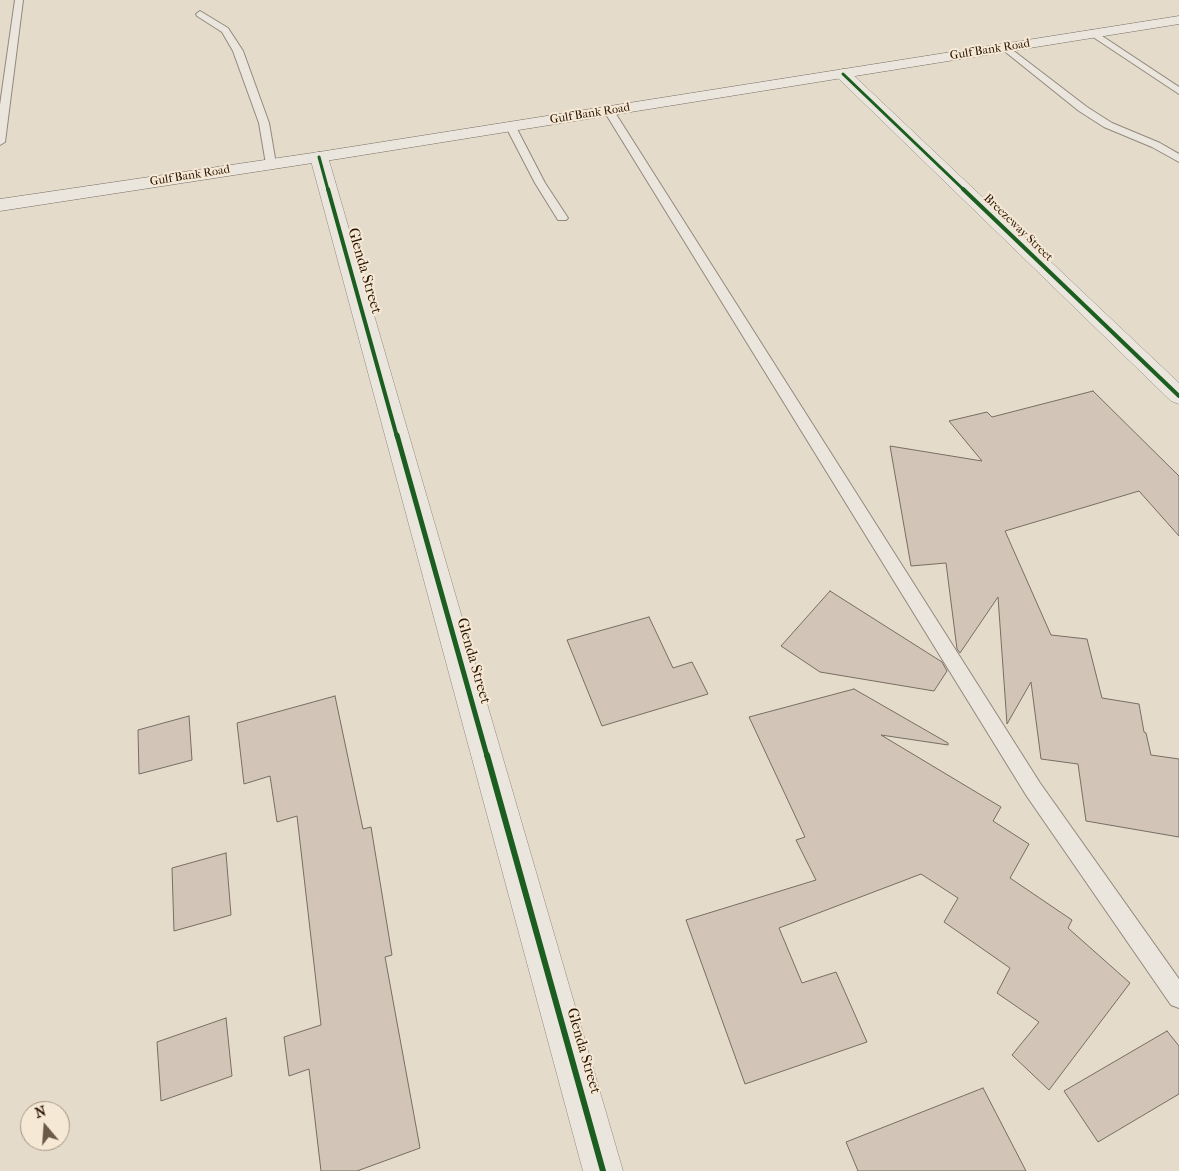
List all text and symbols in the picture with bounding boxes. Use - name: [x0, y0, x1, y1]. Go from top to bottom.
- street label: Gulf Bank Road: [949, 37, 1031, 63]
- street label: Gulf Bank Road: [549, 101, 631, 127]
- street label: Gulf Bank Road: [149, 163, 231, 189]
- street label: Breezeway Street: [980, 191, 1056, 265]
- street label: Glenda Street: [343, 226, 385, 316]
- street label: Glenda Street: [452, 616, 494, 706]
- street label: Glenda Street: [562, 1006, 604, 1096]
- north arrow: [20, 1101, 70, 1151]
- text: N: [33, 1102, 48, 1122]

